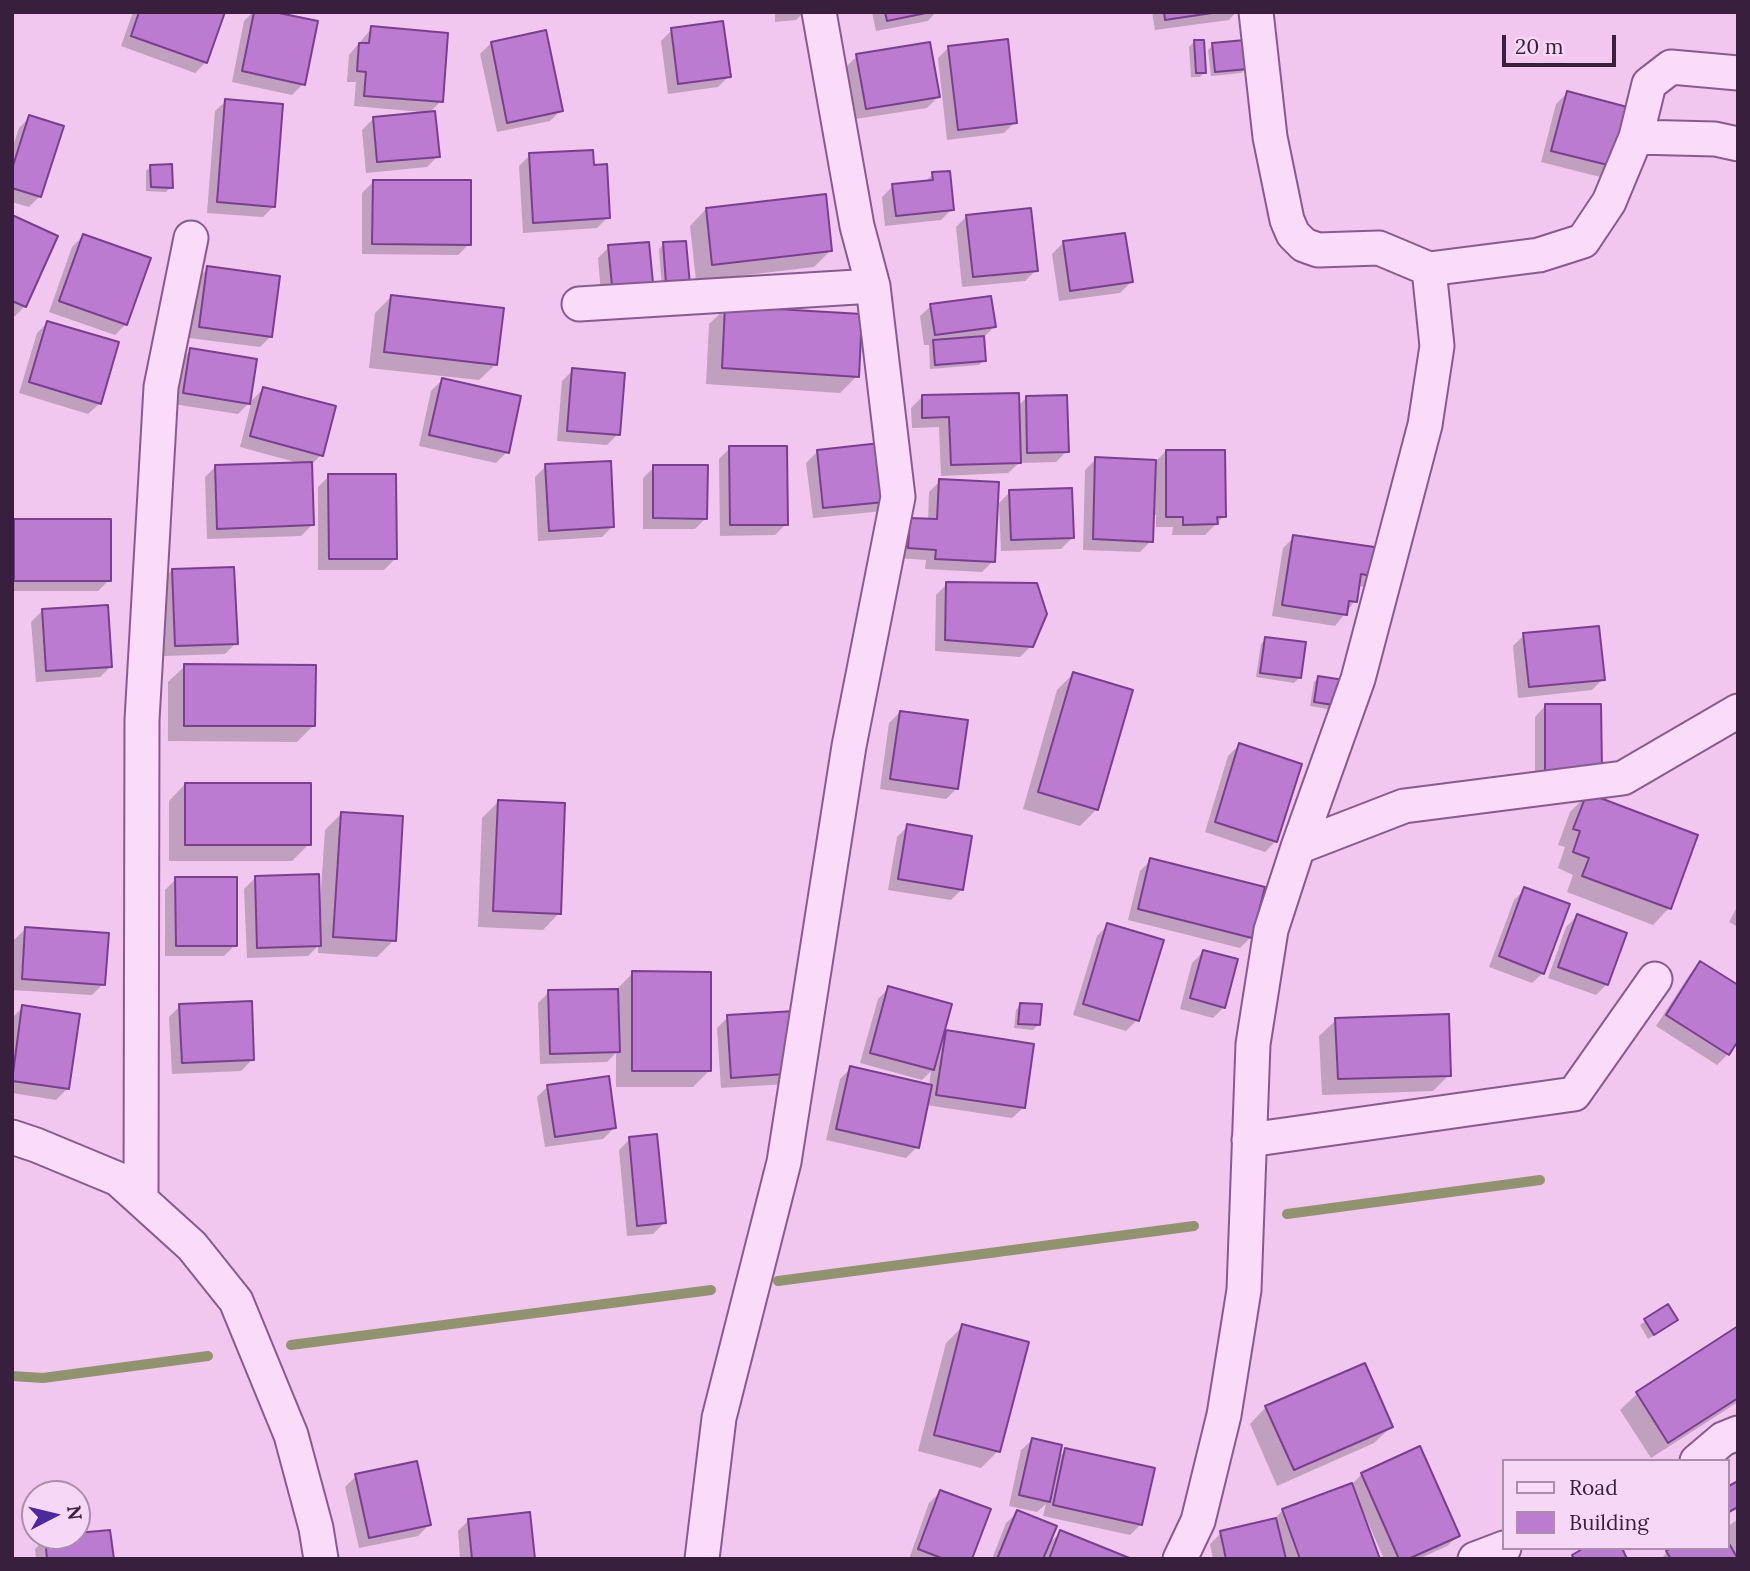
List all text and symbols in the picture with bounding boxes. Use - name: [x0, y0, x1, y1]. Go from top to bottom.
- scale bar: [1505, 21, 1619, 65]
- text: 20 m: [1515, 33, 1564, 60]
- legend: [1502, 1459, 1729, 1550]
- text: Road: [1569, 1474, 1618, 1501]
- north arrow: [21, 1480, 91, 1550]
- text: N: [62, 1504, 88, 1521]
- text: Building: [1569, 1509, 1649, 1536]

